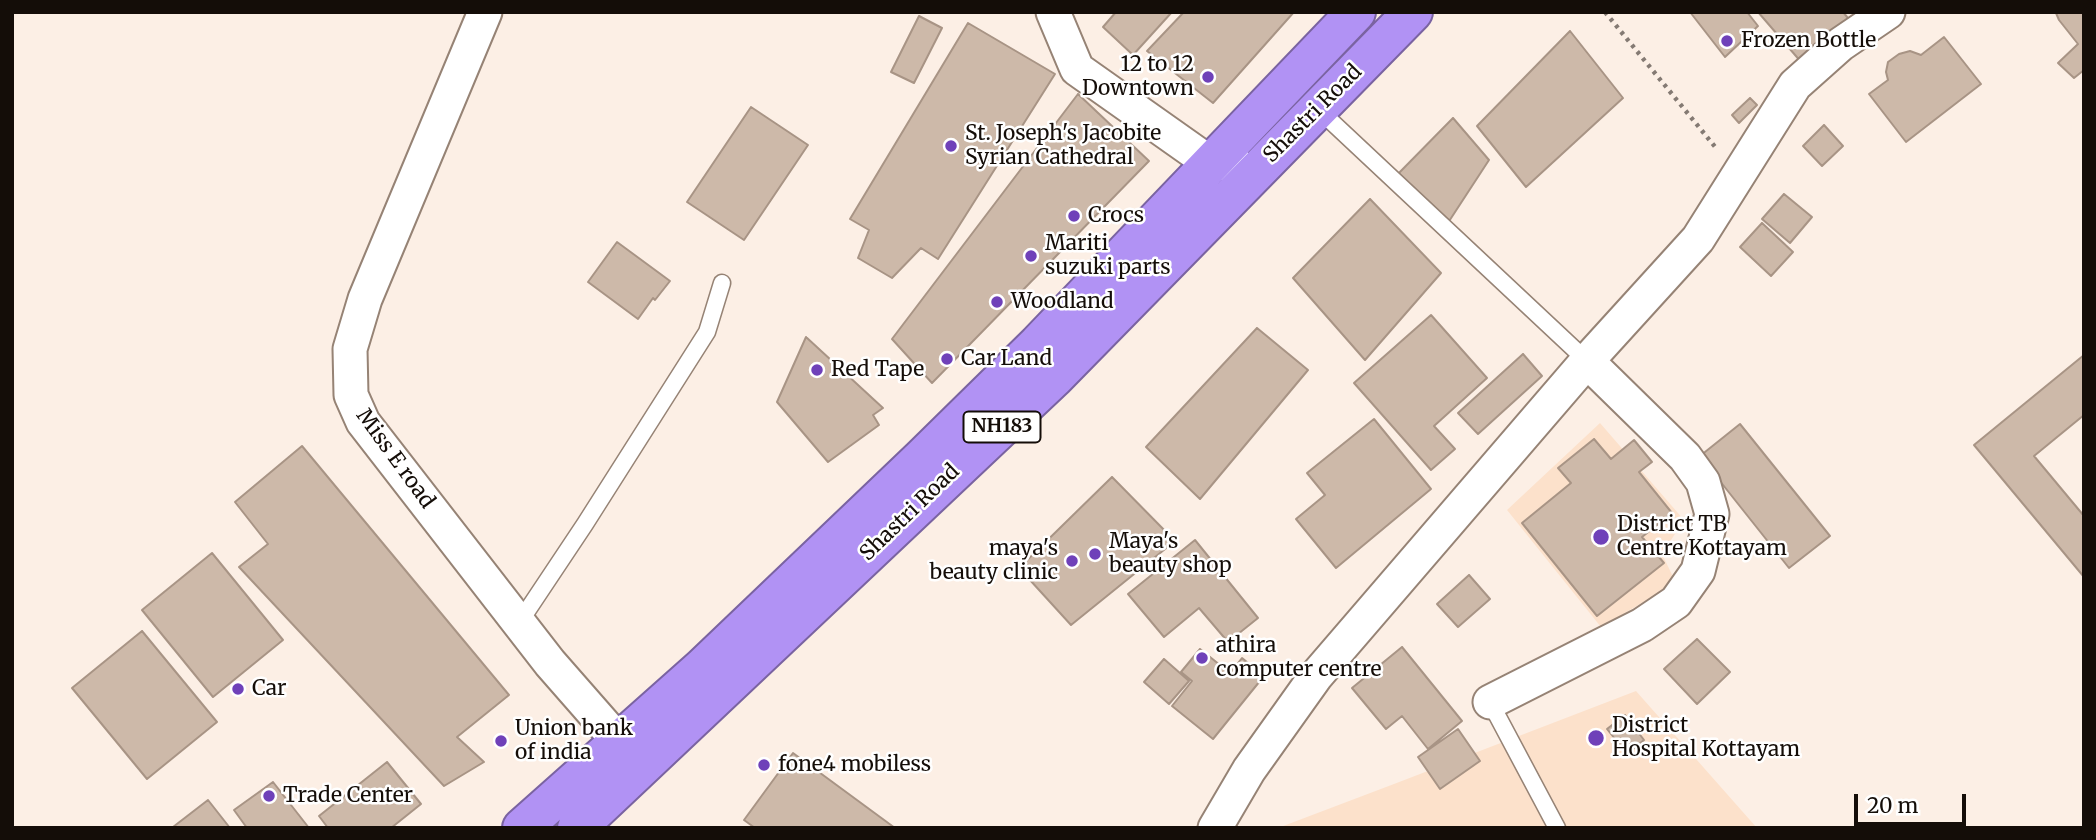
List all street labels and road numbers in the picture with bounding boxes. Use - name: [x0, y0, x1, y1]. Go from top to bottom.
- street label: Shastri Road: [1259, 60, 1367, 168]
- street label: Miss E road: [350, 404, 440, 514]
- road number: NH183: [964, 412, 1040, 442]
- street label: Shastri Road: [855, 459, 965, 567]

